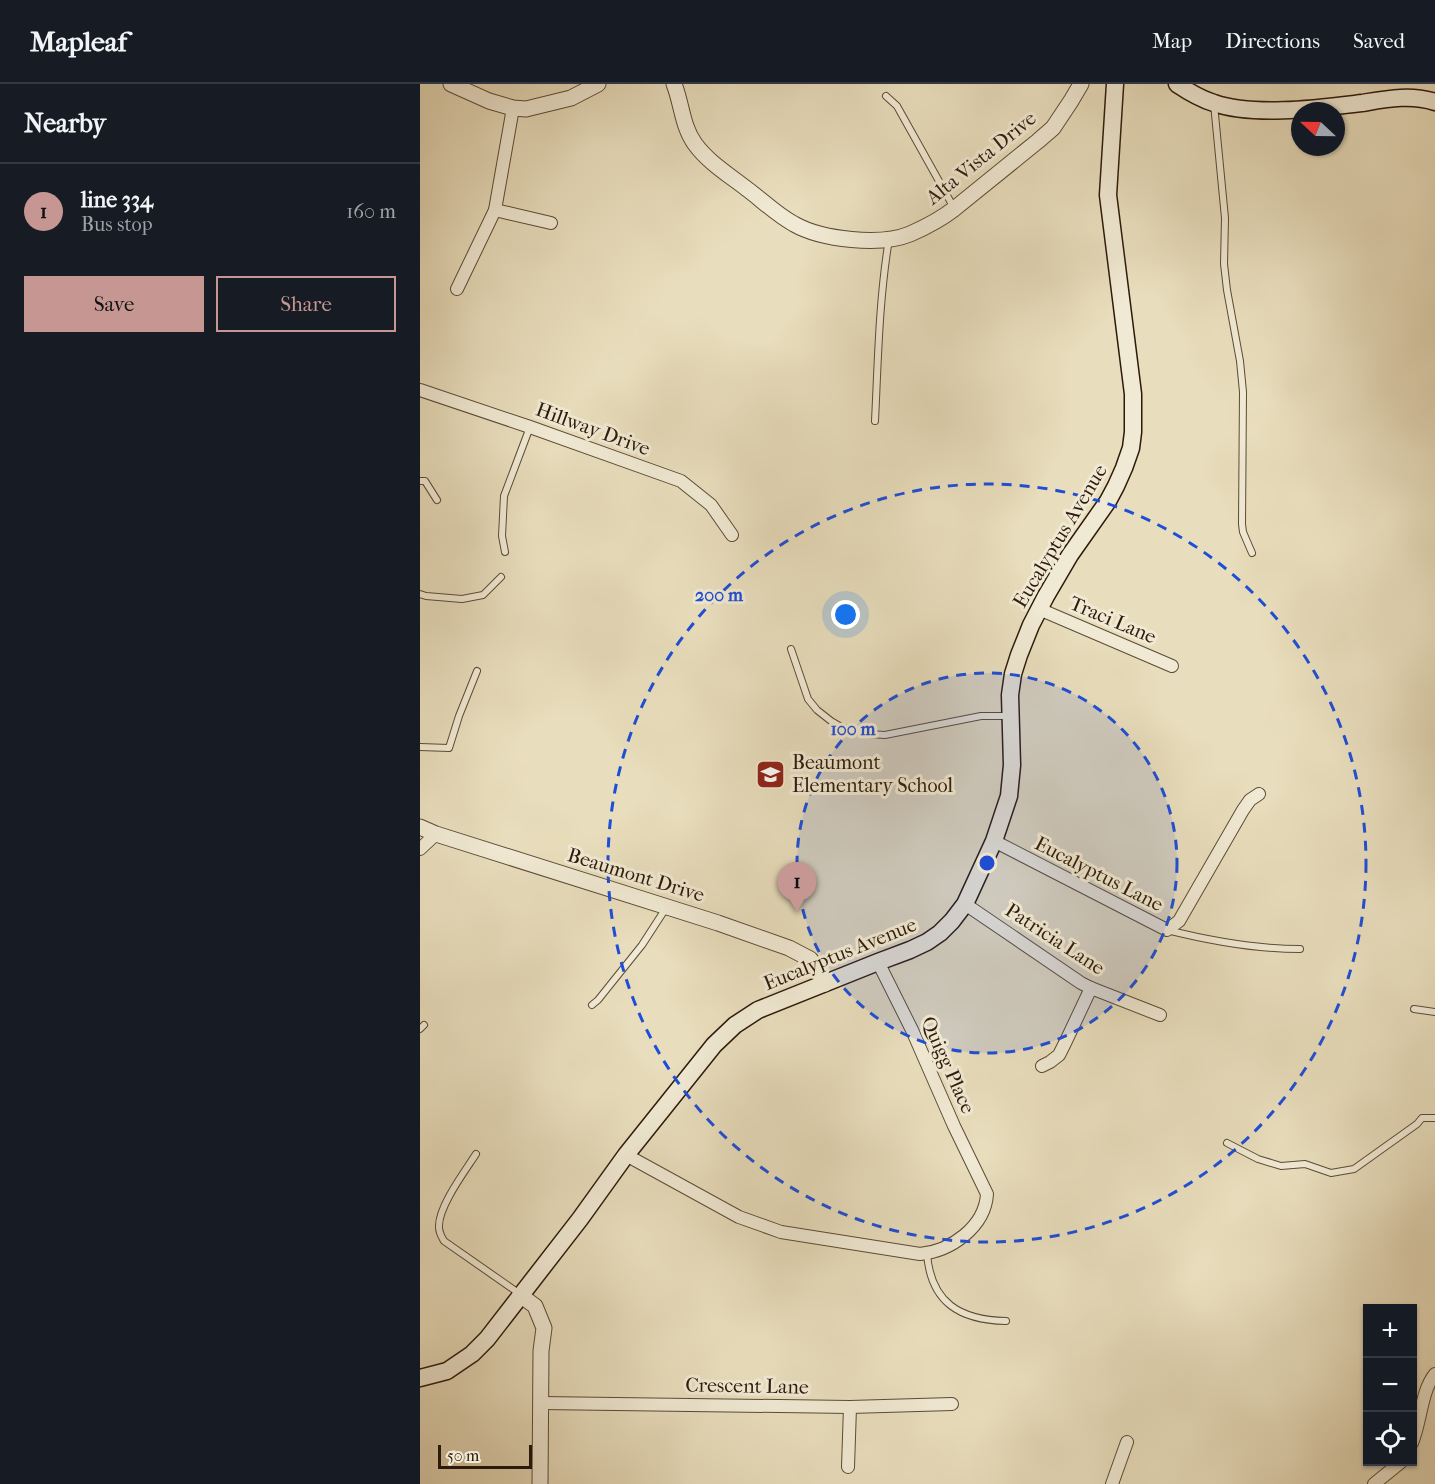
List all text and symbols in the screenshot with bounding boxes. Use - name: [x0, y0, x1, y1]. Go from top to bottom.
- text: Mapleaf: [30, 25, 127, 58]
- text: Map: [1152, 29, 1192, 53]
- text: Directions: [1225, 29, 1320, 53]
- text: Saved: [1353, 29, 1405, 53]
- north arrow: [1291, 102, 1345, 156]
- street label: Alta Vista Drive: [921, 107, 1041, 210]
- text: Nearby: [24, 108, 106, 139]
- text: line 334: [81, 187, 153, 213]
- text: 1: [40, 200, 47, 223]
- text: 160 m: [346, 200, 396, 223]
- text: Bus stop: [81, 213, 153, 236]
- button: Save: [24, 276, 204, 332]
- button: Share: [216, 276, 396, 332]
- street label: Hillway Drive: [533, 398, 653, 460]
- street label: Eucalyptus Avenue: [1008, 460, 1112, 612]
- text: 200 m: [695, 585, 744, 606]
- street label: Traci Lane: [1066, 592, 1160, 649]
- your location: [831, 600, 860, 629]
- text: 100 m: [830, 719, 877, 740]
- place label: Beaumont Elementary School: [792, 751, 954, 797]
- school or university icon: Beaumont Elementary School: [755, 758, 787, 790]
- street label: Eucalyptus Lane: [1031, 832, 1167, 916]
- street label: Beaumont Drive: [565, 843, 707, 907]
- centre of rings: [977, 853, 997, 873]
- pin: 1: [778, 862, 817, 912]
- street label: Patricia Lane: [1001, 898, 1109, 980]
- street label: Eucalyptus Avenue: [760, 913, 920, 995]
- street label: Quigg Place: [916, 1013, 980, 1117]
- map controls: [1363, 1304, 1417, 1466]
- button: +: [1363, 1304, 1417, 1358]
- button: −: [1363, 1358, 1417, 1412]
- street label: Crescent Lane: [685, 1373, 809, 1399]
- button: locate: [1363, 1412, 1417, 1466]
- scale bar: [438, 1442, 532, 1470]
- text: 50 m: [447, 1446, 479, 1465]

